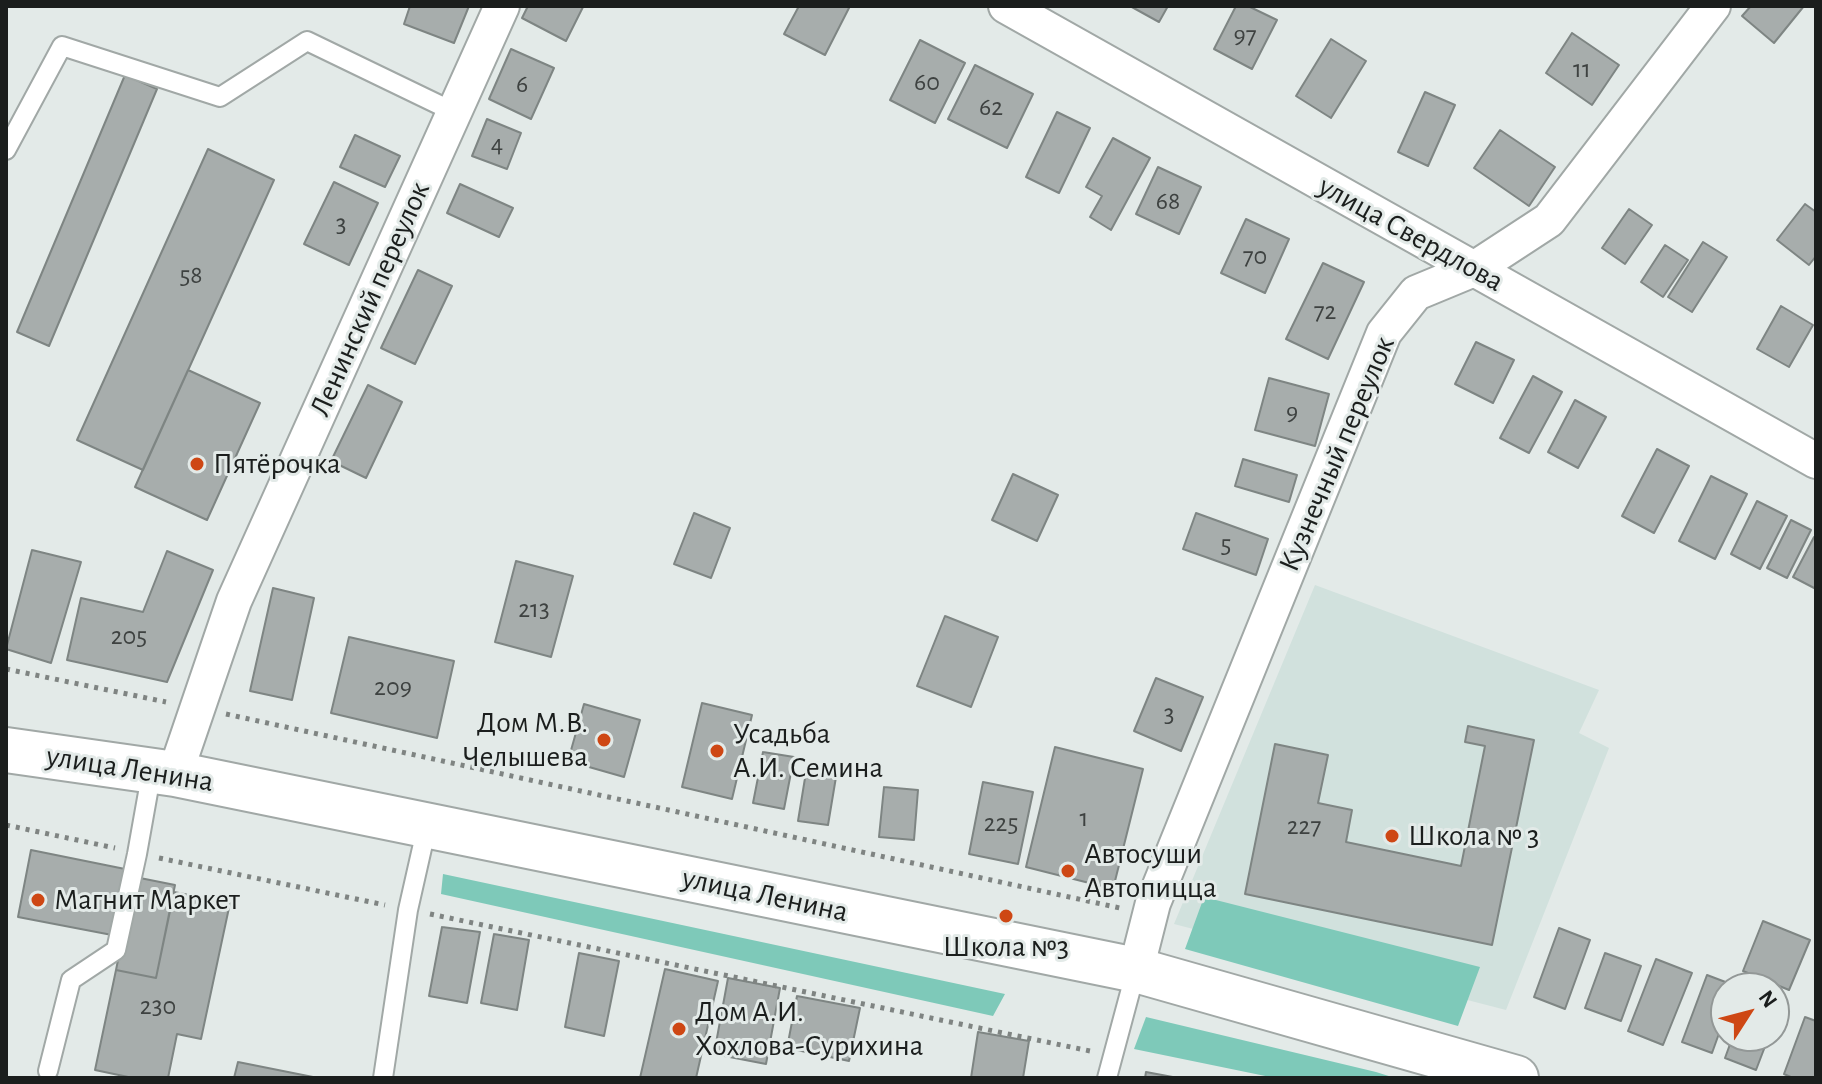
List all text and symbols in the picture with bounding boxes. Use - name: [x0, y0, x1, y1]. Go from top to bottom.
- house number: 97: [1233, 19, 1257, 51]
- house number: 11: [1573, 53, 1591, 85]
- house number: 60: [914, 66, 940, 98]
- house number: 6: [516, 68, 528, 100]
- house number: 62: [979, 91, 1003, 123]
- house number: 4: [491, 128, 503, 160]
- street label: улица Свердлова: [1312, 168, 1510, 300]
- street label: Ленинский переулок: [302, 176, 438, 422]
- house number: 68: [1156, 185, 1180, 217]
- house number: 3: [336, 208, 346, 240]
- house number: 70: [1243, 240, 1267, 272]
- house number: 58: [179, 259, 203, 291]
- house number: 72: [1314, 295, 1336, 327]
- street label: Кузнечный переулок: [1271, 331, 1403, 577]
- house number: 9: [1286, 396, 1298, 428]
- place label: Пятёрочка: [213, 446, 341, 482]
- marker: Пятёрочка: [188, 455, 206, 473]
- house number: 5: [1221, 528, 1231, 560]
- house number: 213: [518, 593, 550, 625]
- house number: 205: [111, 620, 147, 652]
- house number: 209: [374, 671, 412, 703]
- house number: 3: [1164, 698, 1174, 730]
- place label: Дом М.В. Челышева: [463, 705, 588, 776]
- place label: Усадьба А.И. Семина: [733, 716, 883, 786]
- marker: Дом М.В. Челышева: [595, 731, 613, 749]
- street label: улица Ленина: [44, 738, 216, 800]
- marker: Усадьба А.И. Семина: [708, 742, 726, 760]
- house number: 1: [1080, 802, 1088, 834]
- house number: 225: [984, 807, 1018, 839]
- house number: 227: [1287, 810, 1321, 842]
- place label: Школа № 3: [1408, 818, 1539, 854]
- marker: Школа № 3: [1383, 827, 1401, 845]
- place label: Автосуши Автопицца: [1084, 836, 1217, 906]
- street label: улица Ленина: [679, 860, 851, 930]
- marker: Автосуши Автопицца: [1059, 862, 1077, 880]
- place label: Магнит Маркет: [54, 882, 240, 918]
- marker: Магнит Маркет: [29, 891, 47, 909]
- marker: Школа №3: [997, 907, 1015, 925]
- place label: Школа №3: [943, 929, 1069, 965]
- north arrow: [1710, 972, 1790, 1052]
- text: N: [1754, 986, 1781, 1012]
- house number: 230: [140, 990, 176, 1022]
- place label: Дом А.И. Хохлова-Сурихина: [695, 994, 923, 1064]
- marker: Дом А.И. Хохлова-Сурихина: [670, 1020, 688, 1038]

